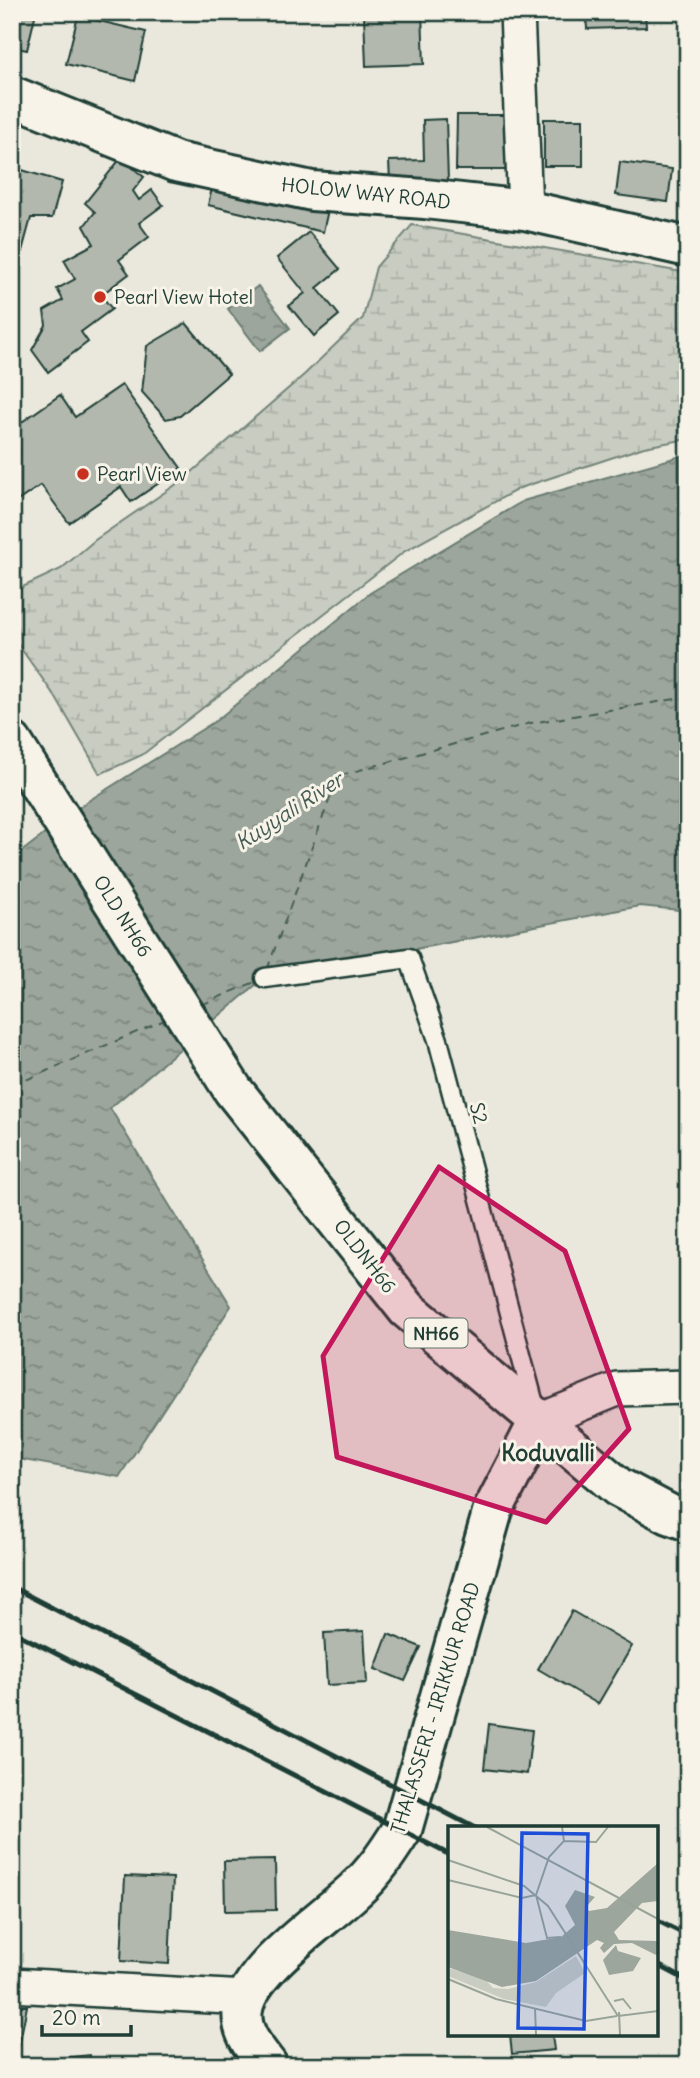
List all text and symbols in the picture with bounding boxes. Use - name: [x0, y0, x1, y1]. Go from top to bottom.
- street label: HOLOW WAY ROAD: [280, 172, 452, 214]
- place label: Pearl View Hotel: [114, 285, 253, 309]
- marker: Pearl View Hotel: [92, 289, 108, 305]
- place label: Pearl View: [97, 462, 187, 486]
- marker: Pearl View: [75, 466, 91, 482]
- water label: Kuyyali River: [230, 765, 350, 856]
- street label: OLD NH66: [89, 871, 157, 961]
- street label: S2: [465, 1100, 493, 1126]
- street label: OLDNH66: [329, 1214, 401, 1298]
- road number: NH66: [404, 1318, 467, 1348]
- district label: Koduvalli: [501, 1438, 595, 1467]
- street label: THALASSERI - IRIKKUR ROAD: [385, 1579, 485, 1837]
- inset map: [448, 1826, 658, 2036]
- scale bar: [42, 1994, 131, 2038]
- text: 20 m: [52, 2004, 101, 2031]

